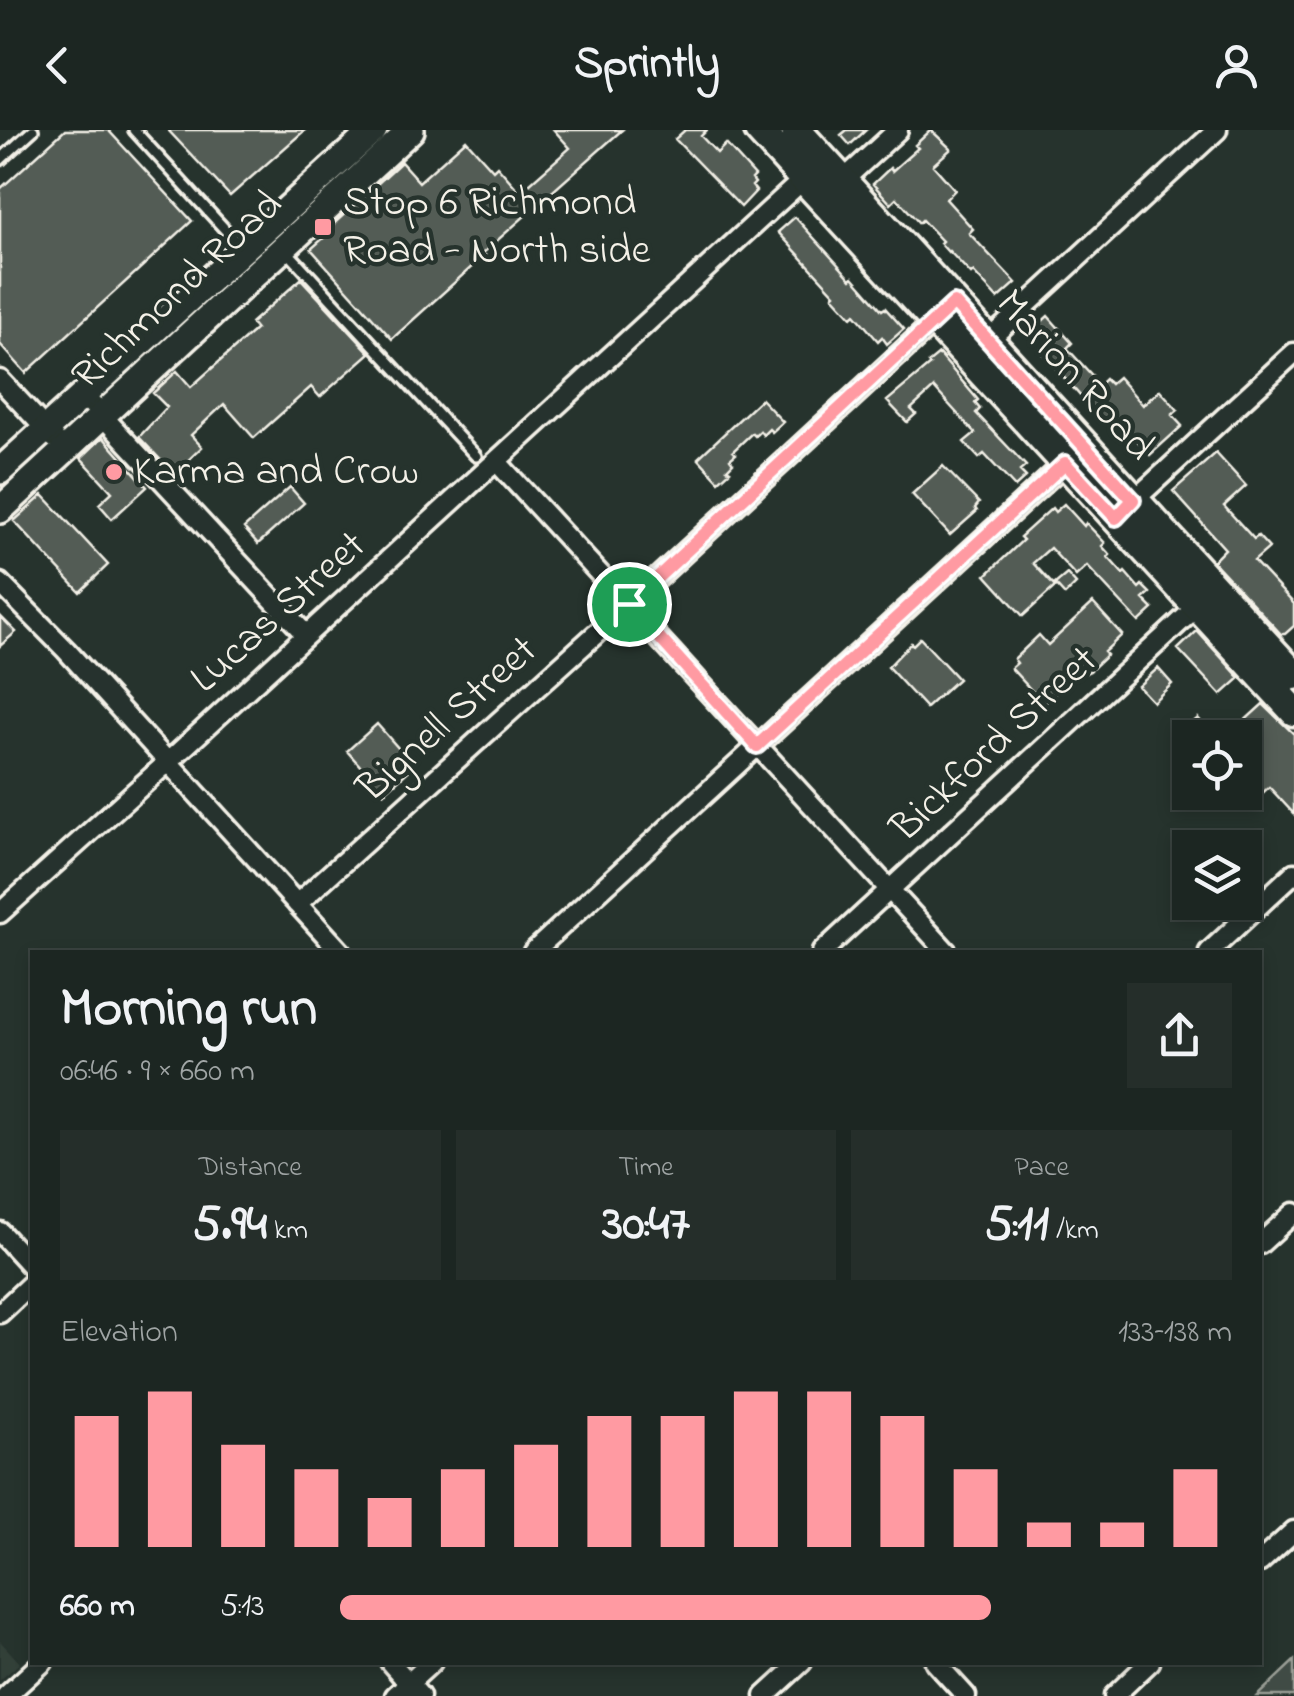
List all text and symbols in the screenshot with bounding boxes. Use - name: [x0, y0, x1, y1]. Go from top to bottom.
- text: Sprintly: [574, 32, 720, 98]
- icon: back: [30, 38, 85, 93]
- icon: person: [1209, 38, 1264, 93]
- place label: Stop 6 Richmond Road - North side: [343, 173, 650, 282]
- street label: Richmond Road: [58, 177, 298, 405]
- marker: Stop 6 Richmond Road - North side: [312, 216, 334, 238]
- street label: Marion Road: [980, 276, 1168, 476]
- place label: Karma and Crow: [134, 442, 419, 503]
- marker: Karma and Crow: [103, 461, 125, 483]
- street label: Lucas Street: [177, 517, 381, 709]
- pin: [587, 562, 672, 647]
- icon: arrive: [602, 577, 657, 632]
- street label: Bignell Street: [343, 622, 552, 819]
- street label: Bickford Street: [877, 632, 1113, 858]
- map controls: [1172, 720, 1262, 920]
- button: locate: [1172, 720, 1262, 810]
- button: layers: [1172, 830, 1262, 920]
- text: Morning run: [60, 971, 317, 1051]
- button: share: [1127, 983, 1232, 1088]
- text: 06:46 · 9 × 660 m: [60, 1049, 255, 1096]
- text: Distance: [199, 1148, 302, 1189]
- text: Time: [618, 1148, 674, 1189]
- text: Pace: [1014, 1148, 1069, 1189]
- text: 5.94: [193, 1189, 267, 1262]
- text: 30:47: [602, 1189, 690, 1262]
- text: 5:11: [984, 1189, 1049, 1262]
- text: km: [267, 1211, 308, 1252]
- text: /km: [1049, 1211, 1099, 1252]
- text: Elevation: [60, 1310, 178, 1357]
- text: 133–138 m: [1118, 1310, 1232, 1357]
- text: 660 m: [60, 1584, 135, 1631]
- text: 5:13: [220, 1584, 264, 1631]

